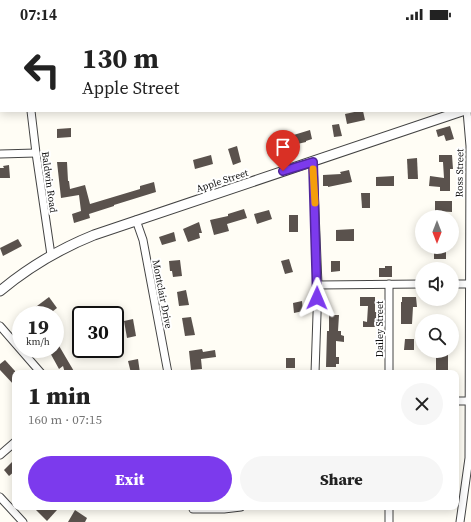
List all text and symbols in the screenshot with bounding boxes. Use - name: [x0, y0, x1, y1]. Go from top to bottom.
- text: 07:14: [20, 4, 57, 25]
- text: 130 m: [82, 39, 159, 77]
- icon: left: [16, 44, 68, 96]
- text: Apple Street: [82, 75, 179, 100]
- pin: [266, 130, 300, 171]
- icon: arrive: [272, 136, 294, 158]
- street label: Ross Street: [453, 148, 466, 198]
- street label: Baldwin Road: [39, 151, 60, 214]
- street label: Apple Street: [194, 166, 251, 195]
- north arrow: [415, 210, 459, 254]
- map controls: [415, 210, 459, 358]
- street label: Montclair Drive: [149, 259, 176, 330]
- button: sound: [415, 262, 459, 306]
- position arrow: [296, 277, 338, 319]
- street label: Dailey Street: [373, 300, 386, 357]
- speed limit sign: 30: [72, 306, 124, 358]
- text: 19: [27, 313, 49, 341]
- button: search: [415, 314, 459, 358]
- text: km/h: [26, 335, 50, 348]
- text: 1 min: [28, 379, 91, 412]
- button: close: [401, 383, 443, 425]
- text: 160 m · 07:15: [28, 411, 102, 428]
- button: Exit: [28, 456, 232, 502]
- button: Share: [240, 456, 443, 502]

